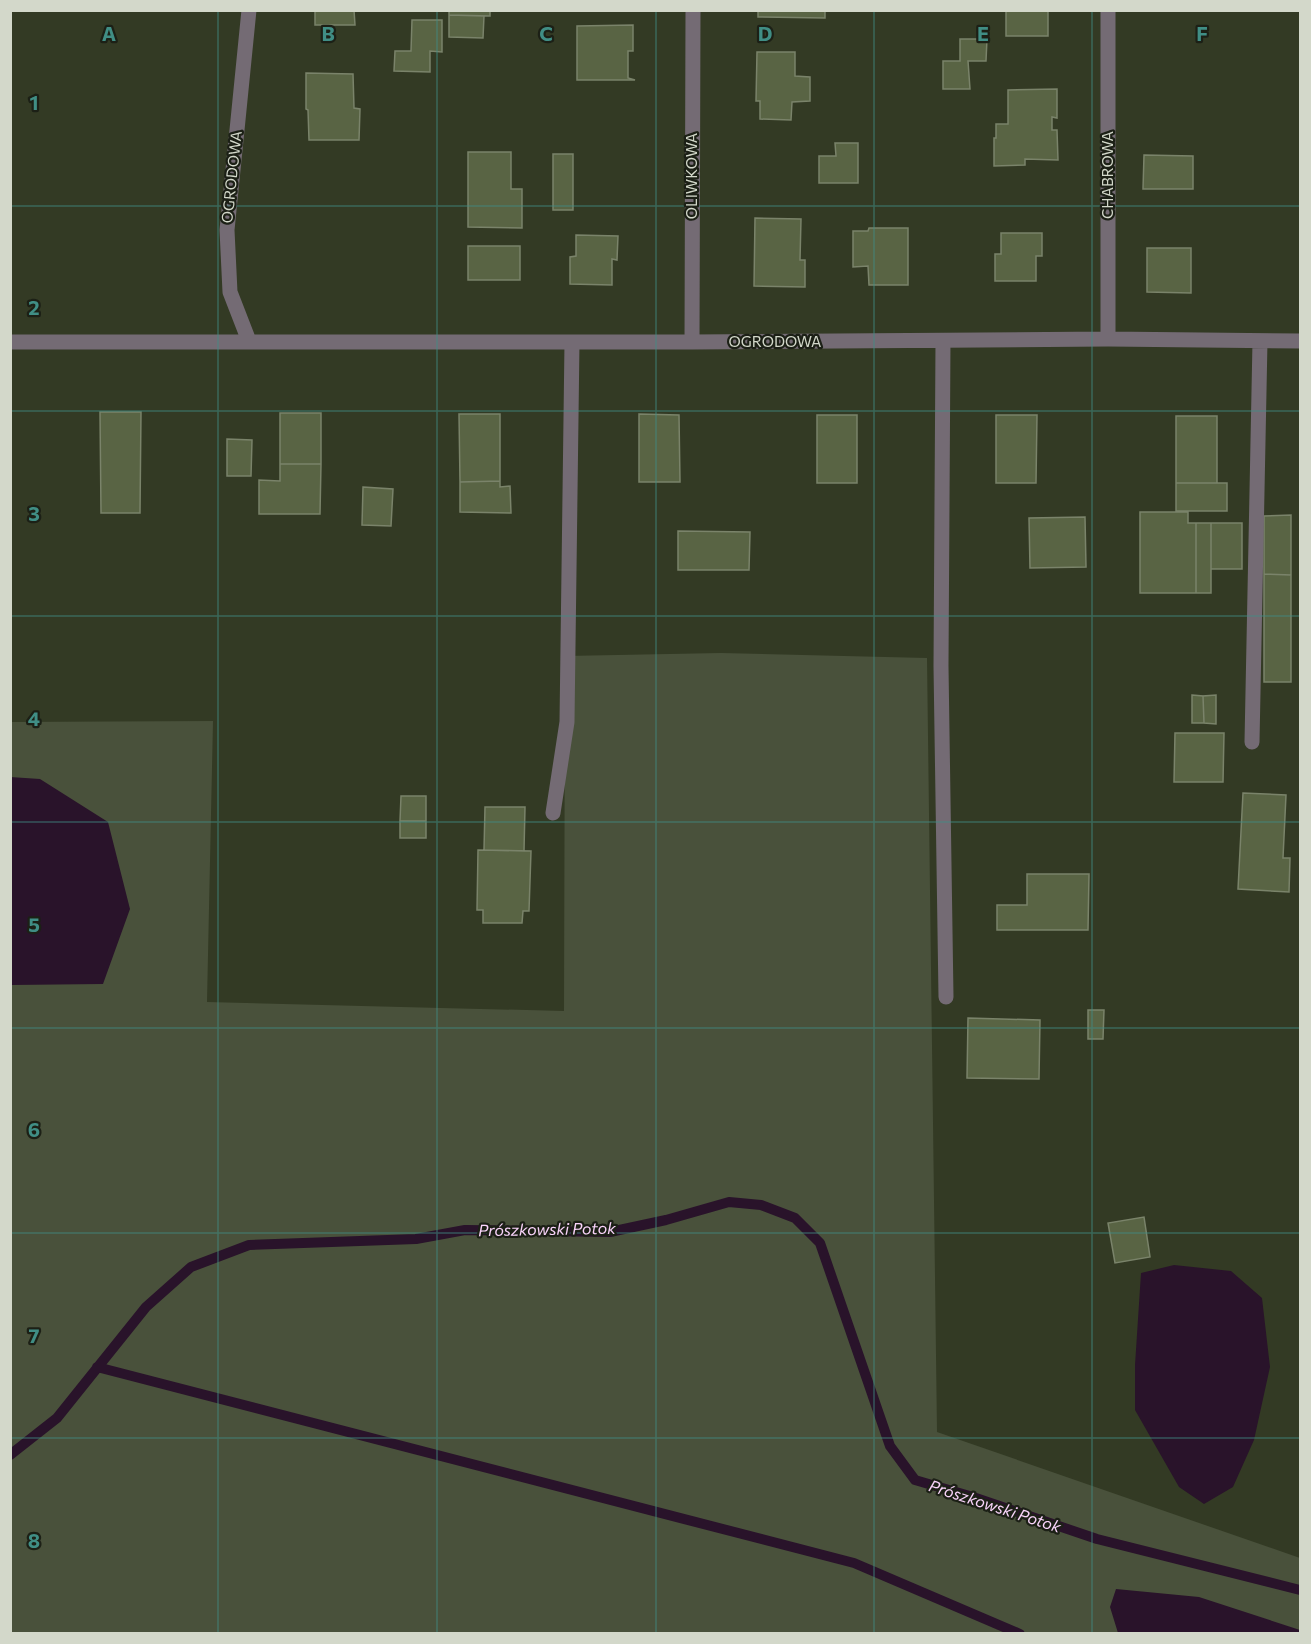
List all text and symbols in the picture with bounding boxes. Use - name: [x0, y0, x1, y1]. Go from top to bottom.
- text: A: [102, 21, 116, 45]
- text: B: [321, 21, 335, 45]
- text: C: [539, 21, 553, 45]
- text: D: [758, 21, 772, 45]
- text: E: [977, 21, 989, 45]
- text: F: [1196, 21, 1208, 45]
- text: 1: [29, 90, 39, 114]
- street label: OGRODOWA: [217, 130, 245, 224]
- street label: CHABROWA: [1098, 131, 1116, 219]
- street label: OLIWKOWA: [682, 133, 700, 219]
- text: 2: [28, 295, 40, 319]
- street label: OGRODOWA: [729, 332, 821, 350]
- text: 3: [28, 501, 40, 525]
- text: 4: [28, 706, 40, 730]
- text: 5: [28, 912, 40, 936]
- text: 6: [28, 1117, 40, 1141]
- water label: Prószkowski Potok: [478, 1218, 616, 1239]
- text: 7: [29, 1323, 40, 1347]
- water label: Prószkowski Potok: [927, 1475, 1064, 1536]
- text: 8: [28, 1528, 40, 1552]

